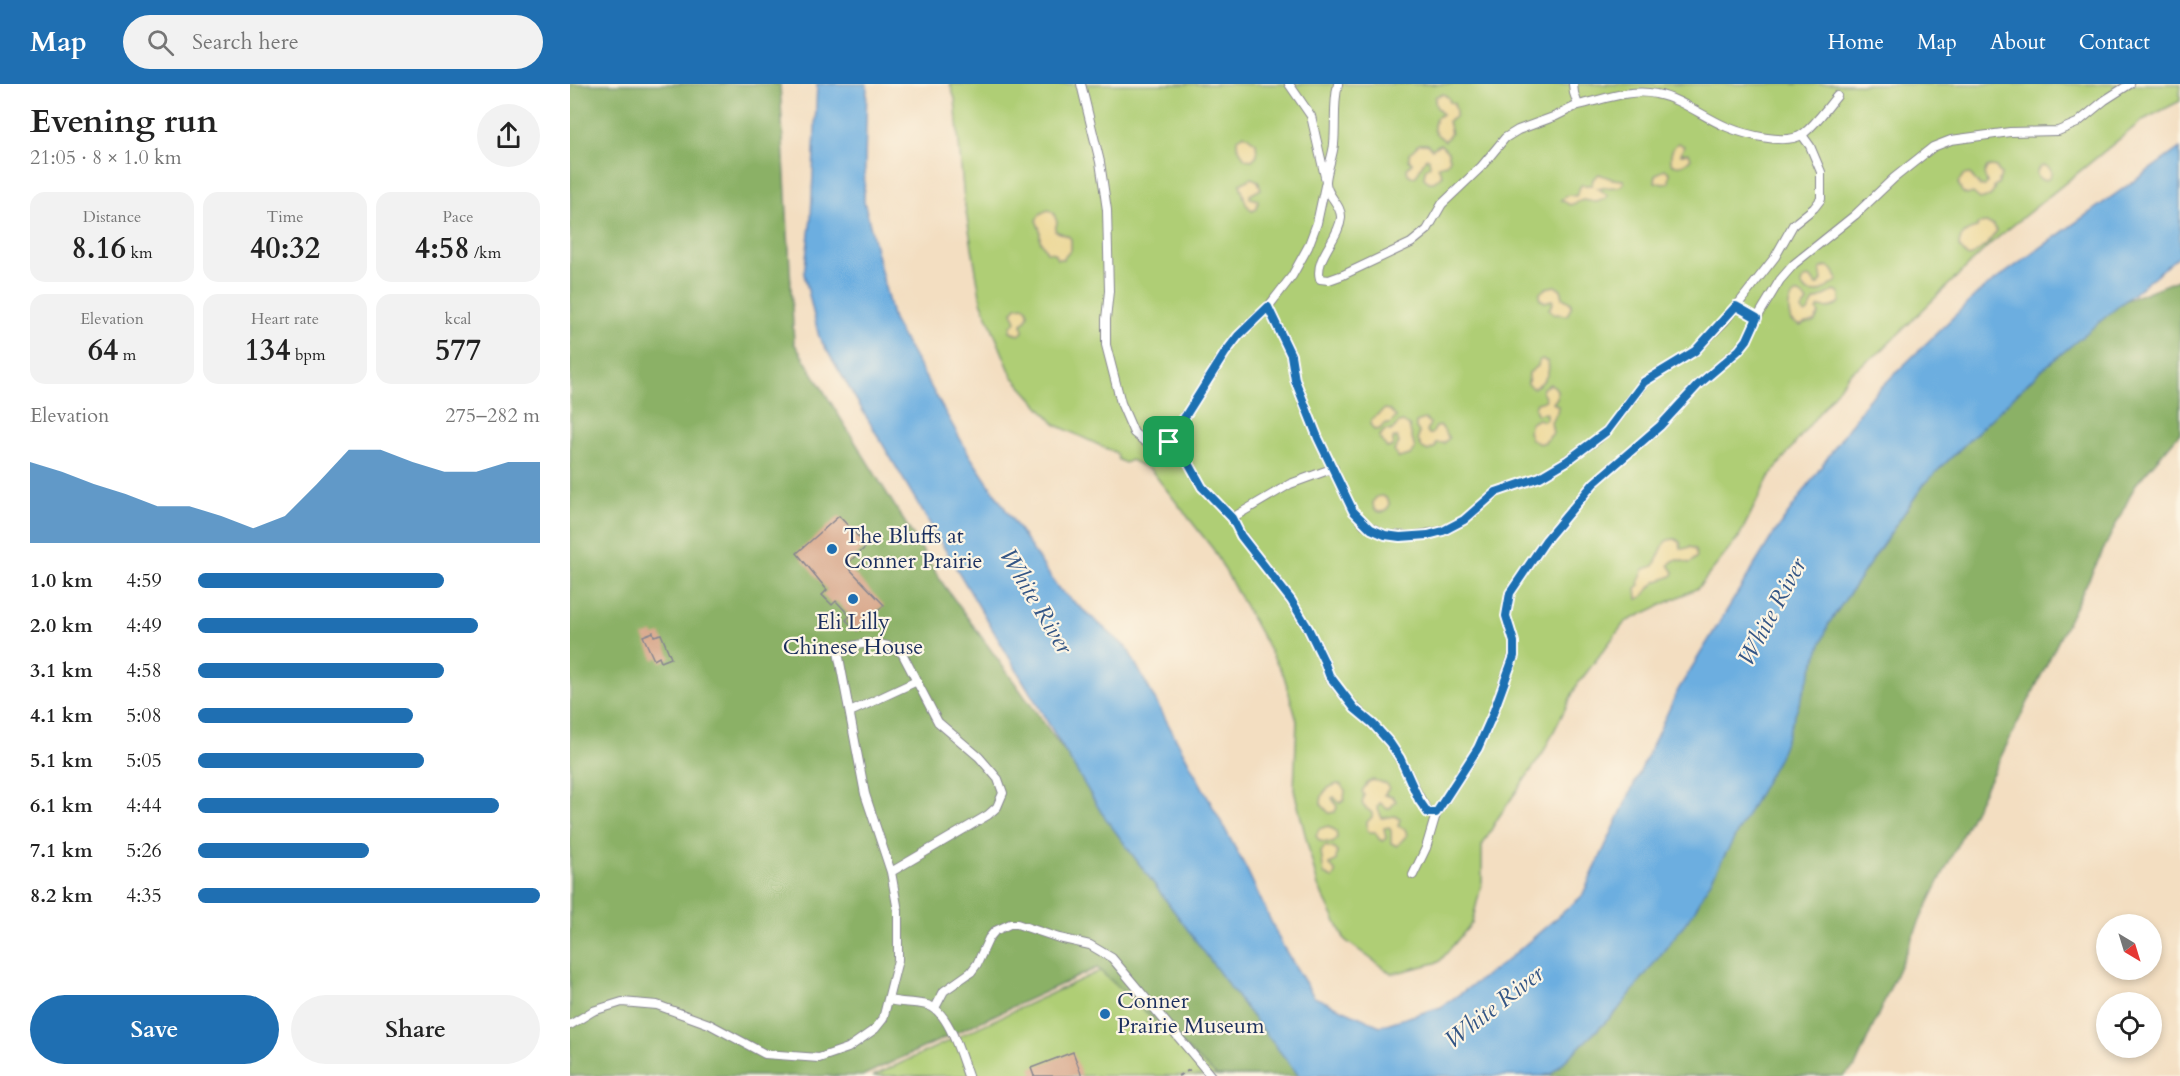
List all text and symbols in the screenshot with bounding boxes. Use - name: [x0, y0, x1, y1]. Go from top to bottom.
- search box: [123, 15, 543, 69]
- text: Map: [30, 23, 87, 61]
- icon: search: [144, 26, 177, 59]
- text: Search here: [192, 27, 299, 57]
- text: Home: [1828, 28, 1884, 57]
- text: Map: [1917, 28, 1957, 57]
- text: About: [1990, 28, 2046, 57]
- text: Contact: [2079, 28, 2150, 57]
- text: Evening run: [30, 99, 218, 144]
- button: share: [477, 104, 540, 167]
- text: 21:05 · 8 × 1.0 km: [30, 144, 182, 171]
- text: Distance: [83, 206, 141, 228]
- text: Time: [266, 206, 304, 228]
- text: Pace: [443, 206, 473, 228]
- text: 8.16: [71, 228, 126, 269]
- text: 40:32: [250, 228, 320, 269]
- text: 4:58: [415, 228, 470, 269]
- text: km: [126, 242, 153, 264]
- text: /km: [470, 242, 501, 264]
- text: Elevation: [80, 308, 144, 330]
- text: Heart rate: [251, 308, 319, 330]
- text: kcal: [445, 308, 471, 330]
- text: 64: [88, 330, 118, 371]
- text: 134: [244, 330, 291, 371]
- text: 577: [435, 330, 481, 371]
- text: m: [118, 344, 136, 366]
- text: bpm: [291, 344, 326, 366]
- text: Elevation: [30, 402, 109, 429]
- text: 275–282 m: [445, 402, 540, 429]
- pin: [1143, 416, 1194, 467]
- icon: arrive: [1152, 425, 1185, 458]
- place label: The Bluffs at Conner Prairie: [844, 521, 983, 576]
- marker: The Bluffs at Conner Prairie: [825, 542, 839, 556]
- water label: White River: [991, 542, 1081, 661]
- water label: White River: [1730, 551, 1815, 672]
- text: 1.0 km: [30, 567, 93, 594]
- text: 4:59: [126, 567, 162, 594]
- marker: Eli Lilly Chinese House: [846, 592, 860, 606]
- place label: Eli Lilly Chinese House: [783, 607, 923, 662]
- text: 2.0 km: [30, 612, 93, 639]
- text: 4:49: [126, 612, 162, 639]
- text: 3.1 km: [30, 657, 93, 684]
- text: 4:58: [126, 657, 162, 684]
- text: 4.1 km: [30, 702, 93, 729]
- text: 5:08: [126, 702, 162, 729]
- text: 5.1 km: [30, 747, 93, 774]
- text: 5:05: [126, 747, 162, 774]
- text: 6.1 km: [30, 792, 93, 819]
- text: 4:44: [126, 792, 162, 819]
- text: 7.1 km: [30, 837, 93, 864]
- text: 5:26: [126, 837, 162, 864]
- text: 8.2 km: [30, 882, 93, 909]
- text: 4:35: [126, 882, 162, 909]
- north arrow: [2096, 914, 2162, 980]
- map controls: [2096, 914, 2162, 1058]
- water label: White River: [1437, 957, 1552, 1056]
- place label: Conner Prairie Museum: [1117, 986, 1265, 1041]
- button: locate: [2096, 992, 2162, 1058]
- button: Save: [30, 995, 279, 1064]
- button: Share: [291, 995, 540, 1064]
- marker: Conner Prairie Museum: [1098, 1007, 1112, 1021]

